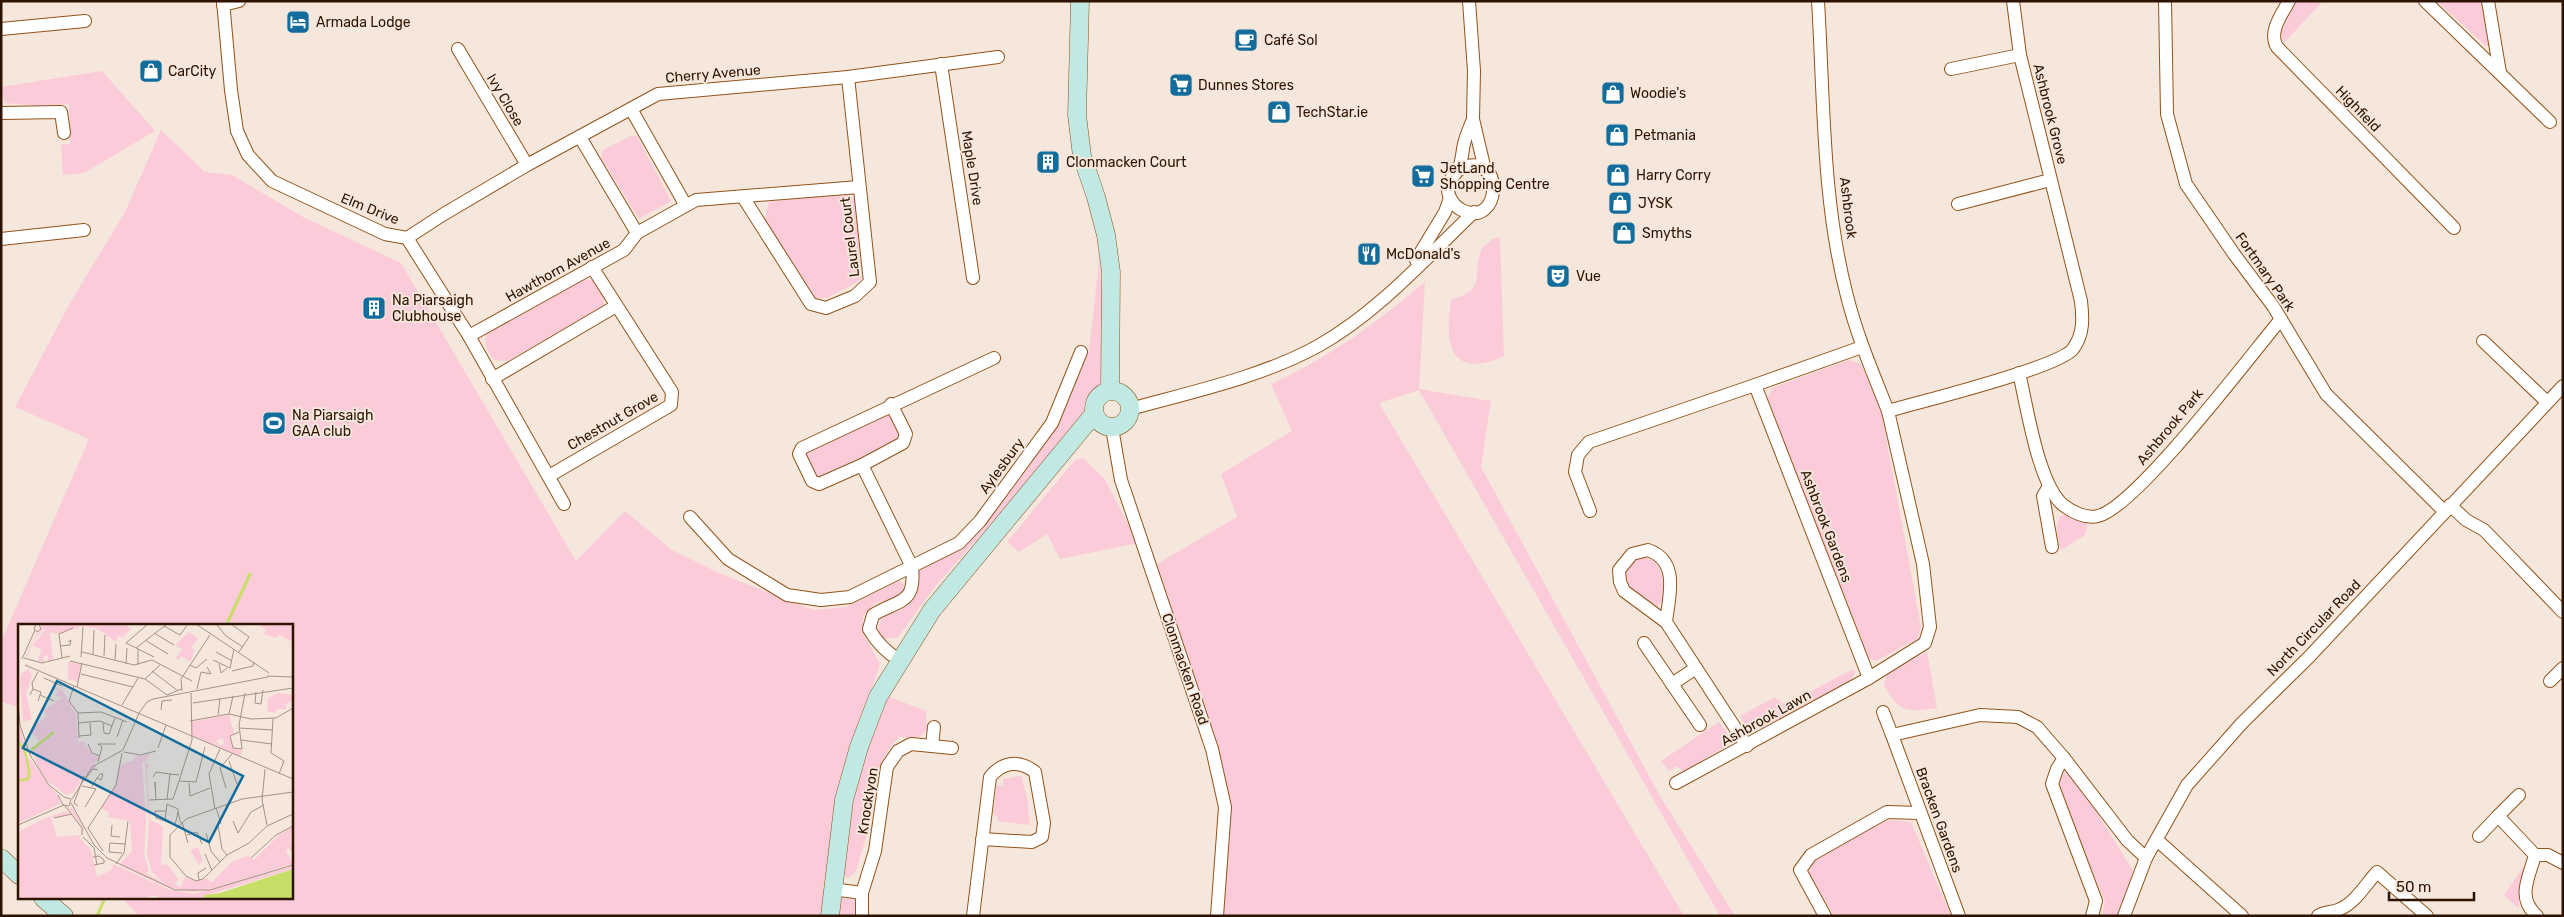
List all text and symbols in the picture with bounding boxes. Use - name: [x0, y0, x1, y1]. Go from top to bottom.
- hotel icon: Armada Lodge: [285, 9, 311, 35]
- place label: Armada Lodge: [316, 14, 411, 31]
- cafe icon: Café Sol: [1233, 27, 1259, 53]
- place label: Café Sol: [1264, 32, 1318, 49]
- shop icon: CarCity: [138, 58, 164, 84]
- street label: Cherry Avenue: [665, 61, 762, 87]
- street label: Ashbrook Grove: [2029, 62, 2071, 166]
- place label: CarCity: [168, 63, 217, 80]
- street label: Ivy Close: [483, 71, 527, 129]
- supermarket icon: Dunnes Stores: [1168, 72, 1194, 98]
- place label: Dunnes Stores: [1198, 77, 1294, 94]
- shop icon: Woodie's: [1600, 80, 1626, 106]
- street label: Highfield: [2332, 82, 2384, 136]
- place label: Woodie's: [1630, 85, 1686, 102]
- shop icon: TechStar.ie: [1266, 99, 1292, 125]
- place label: TechStar.ie: [1296, 104, 1368, 121]
- shop icon: Petmania: [1604, 122, 1630, 148]
- place label: Petmania: [1634, 127, 1696, 144]
- street label: Maple Drive: [958, 129, 986, 207]
- building icon: Clonmacken Court: [1035, 149, 1061, 175]
- place label: Clonmacken Court: [1066, 154, 1187, 171]
- place label: JetLand Shopping Centre: [1440, 160, 1550, 193]
- shop icon: Harry Corry: [1605, 162, 1631, 188]
- supermarket icon: JetLand Shopping Centre: [1410, 163, 1436, 189]
- place label: Harry Corry: [1636, 167, 1711, 184]
- street label: Ashbrook: [1836, 176, 1860, 241]
- street label: Elm Drive: [338, 190, 402, 228]
- shop icon: JYSK: [1607, 190, 1633, 216]
- place label: JYSK: [1638, 195, 1673, 212]
- street label: Laurel Court: [837, 196, 863, 278]
- shop icon: Smyths: [1611, 220, 1637, 246]
- place label: Smyths: [1642, 225, 1692, 242]
- street label: Fortmary Park: [2232, 229, 2299, 315]
- street label: Hawthorn Avenue: [503, 234, 613, 306]
- restaurant icon: McDonald's: [1356, 241, 1382, 267]
- place label: McDonald's: [1386, 246, 1460, 263]
- theatre icon: Vue: [1545, 263, 1571, 289]
- place label: Vue: [1576, 268, 1601, 285]
- place label: Na Piarsaigh Clubhouse: [392, 292, 473, 325]
- building icon: Na Piarsaigh Clubhouse: [361, 295, 387, 321]
- street label: Ashbrook Park: [2133, 385, 2207, 469]
- street label: Chestnut Grove: [565, 388, 662, 454]
- place label: Na Piarsaigh GAA club: [292, 407, 373, 440]
- sports icon: Na Piarsaigh GAA club: [261, 410, 287, 436]
- street label: Aylesbury: [976, 435, 1028, 497]
- street label: Ashbrook Gardens: [1797, 467, 1855, 585]
- street label: North Circular Road: [2264, 576, 2364, 680]
- street label: Clonmacken Road: [1158, 611, 1212, 727]
- inset map: [18, 624, 292, 900]
- street label: Ashbrook Lawn: [1718, 686, 1814, 750]
- street label: Bracken Gardens: [1912, 765, 1966, 875]
- street label: Knocklyon: [854, 766, 882, 836]
- scale bar: [2389, 870, 2474, 902]
- text: 50 m: [2396, 878, 2431, 896]

